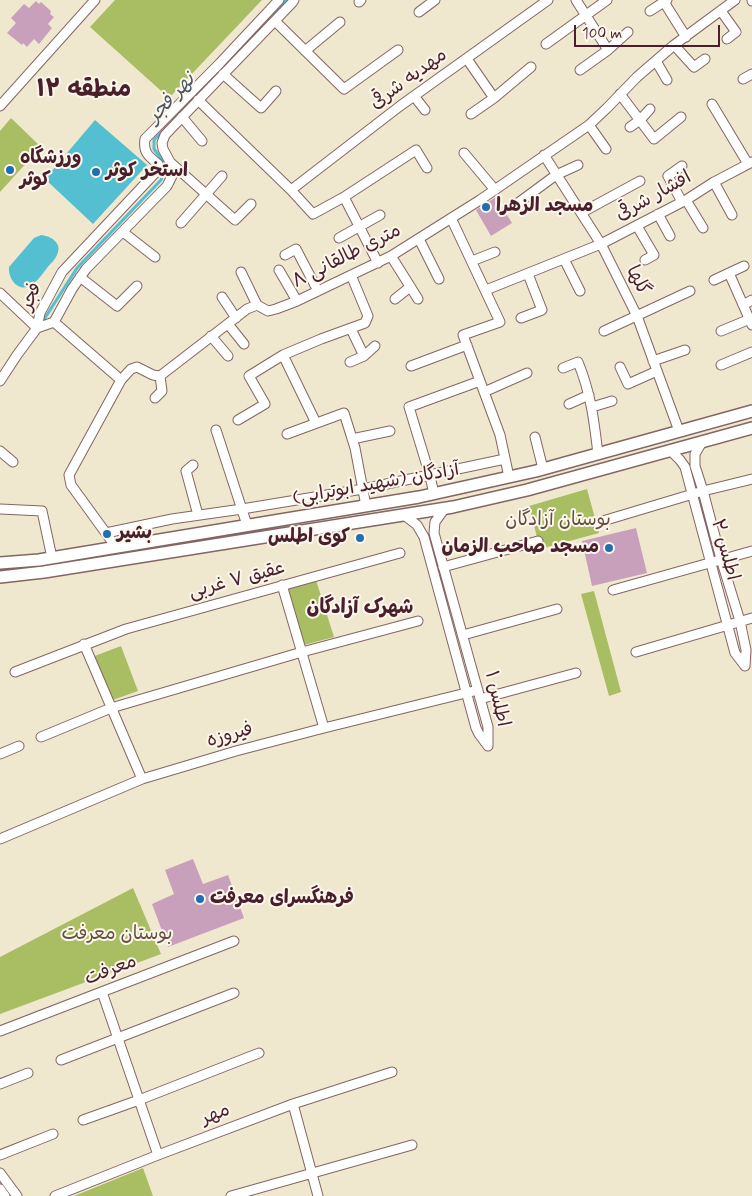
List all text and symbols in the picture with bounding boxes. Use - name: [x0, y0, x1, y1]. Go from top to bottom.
- scale bar: [577, 15, 723, 47]
- text: 100 m: [582, 24, 622, 44]
- street label: مهدیه شرقی: [366, 44, 452, 116]
- water label: نهر فجر: [143, 69, 201, 129]
- district label: منطقه ۱۲: [37, 77, 131, 105]
- place label: ورزشگاه کوثر: [20, 148, 81, 192]
- place label: استخر کوثر: [106, 161, 188, 183]
- marker: ورزشگاه کوثر: [4, 164, 16, 176]
- marker: استخر کوثر: [90, 166, 102, 178]
- street label: افشار شرقی: [612, 167, 696, 227]
- place label: مسجد الزهرا: [496, 196, 593, 218]
- marker: مسجد الزهرا: [480, 201, 492, 213]
- street label: ۸ متری طالقانی: [289, 220, 405, 294]
- street label: گلها: [620, 262, 654, 300]
- street label: فجر: [16, 280, 48, 314]
- street label: آزادگان (شهید ابوترابی): [291, 459, 461, 511]
- park label: بوستان آزادگان: [505, 510, 611, 532]
- street label: اطلس ۲: [705, 517, 743, 583]
- place label: بشیر: [117, 523, 152, 545]
- place label: کوی اطلس: [268, 527, 350, 549]
- marker: بشیر: [101, 528, 113, 540]
- marker: کوی اطلس: [354, 532, 366, 544]
- place label: مسجد صاحب الزمان: [441, 537, 599, 559]
- marker: مسجد صاحب الزمان: [603, 542, 615, 554]
- street label: عقیق ۷ غربی: [187, 557, 287, 605]
- district label: شهرک آزادگان: [307, 597, 413, 621]
- street label: اطلس ۱: [479, 669, 513, 729]
- street label: فیروزه: [204, 719, 256, 753]
- place label: فرهنگسرای معرفت: [210, 888, 354, 910]
- marker: فرهنگسرای معرفت: [194, 893, 206, 905]
- park label: بوستان معرفت: [62, 924, 172, 946]
- street label: معرفت: [82, 951, 140, 991]
- street label: مهر: [198, 1099, 234, 1131]

